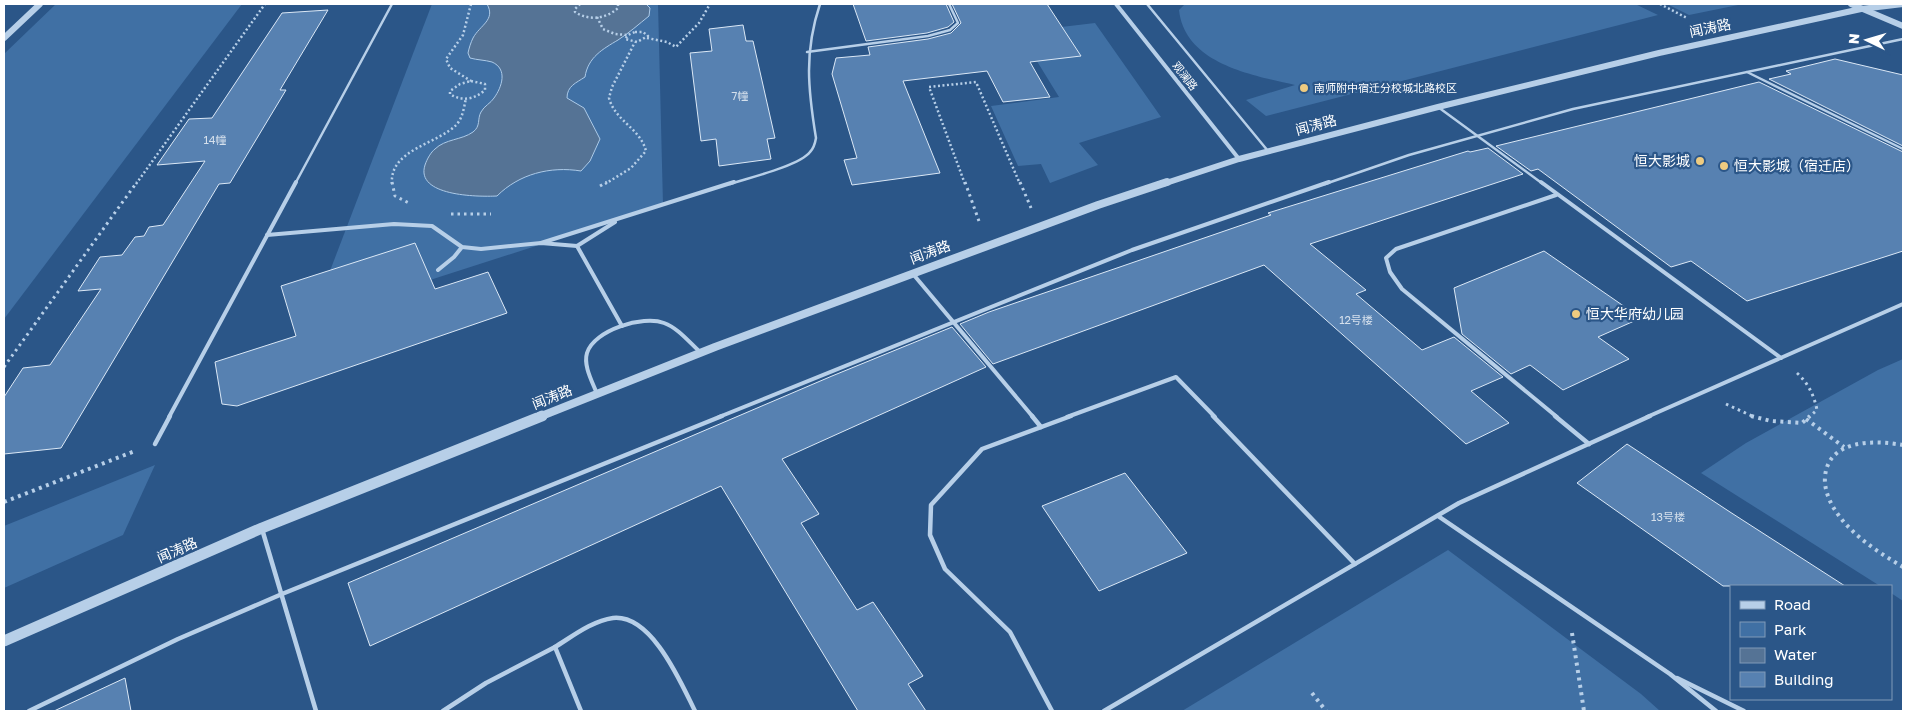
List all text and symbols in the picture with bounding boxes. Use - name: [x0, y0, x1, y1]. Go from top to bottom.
- street label: 闻涛路: [1688, 15, 1732, 40]
- north arrow: [1842, 15, 1892, 65]
- text: N: [1845, 33, 1862, 45]
- street label: 观澜路: [1170, 59, 1201, 93]
- place label: 南师附中宿迁分校城北路校区: [1314, 81, 1457, 94]
- marker: 南师附中宿迁分校城北路校区: [1298, 82, 1310, 94]
- house number: 7幢: [732, 89, 748, 102]
- street label: 闻涛路: [1293, 111, 1338, 138]
- house number: 14幢: [203, 133, 227, 146]
- place label: 恒大影城: [1634, 152, 1690, 169]
- marker: 恒大影城: [1694, 155, 1706, 167]
- place label: 恒大影城（宿迁店）: [1734, 157, 1860, 174]
- marker: 恒大影城（宿迁店）: [1718, 160, 1730, 172]
- street label: 闻涛路: [907, 236, 952, 267]
- place label: 恒大华府幼儿园: [1586, 305, 1684, 322]
- marker: 恒大华府幼儿园: [1570, 308, 1582, 320]
- house number: 12号楼: [1339, 313, 1373, 326]
- street label: 闻涛路: [529, 381, 574, 412]
- house number: 13号楼: [1651, 510, 1685, 523]
- street label: 闻涛路: [154, 533, 199, 566]
- legend: [1730, 585, 1892, 700]
- text: Road: [1774, 595, 1811, 613]
- text: Park: [1774, 620, 1807, 638]
- text: Water: [1774, 645, 1817, 663]
- text: Building: [1774, 670, 1834, 688]

